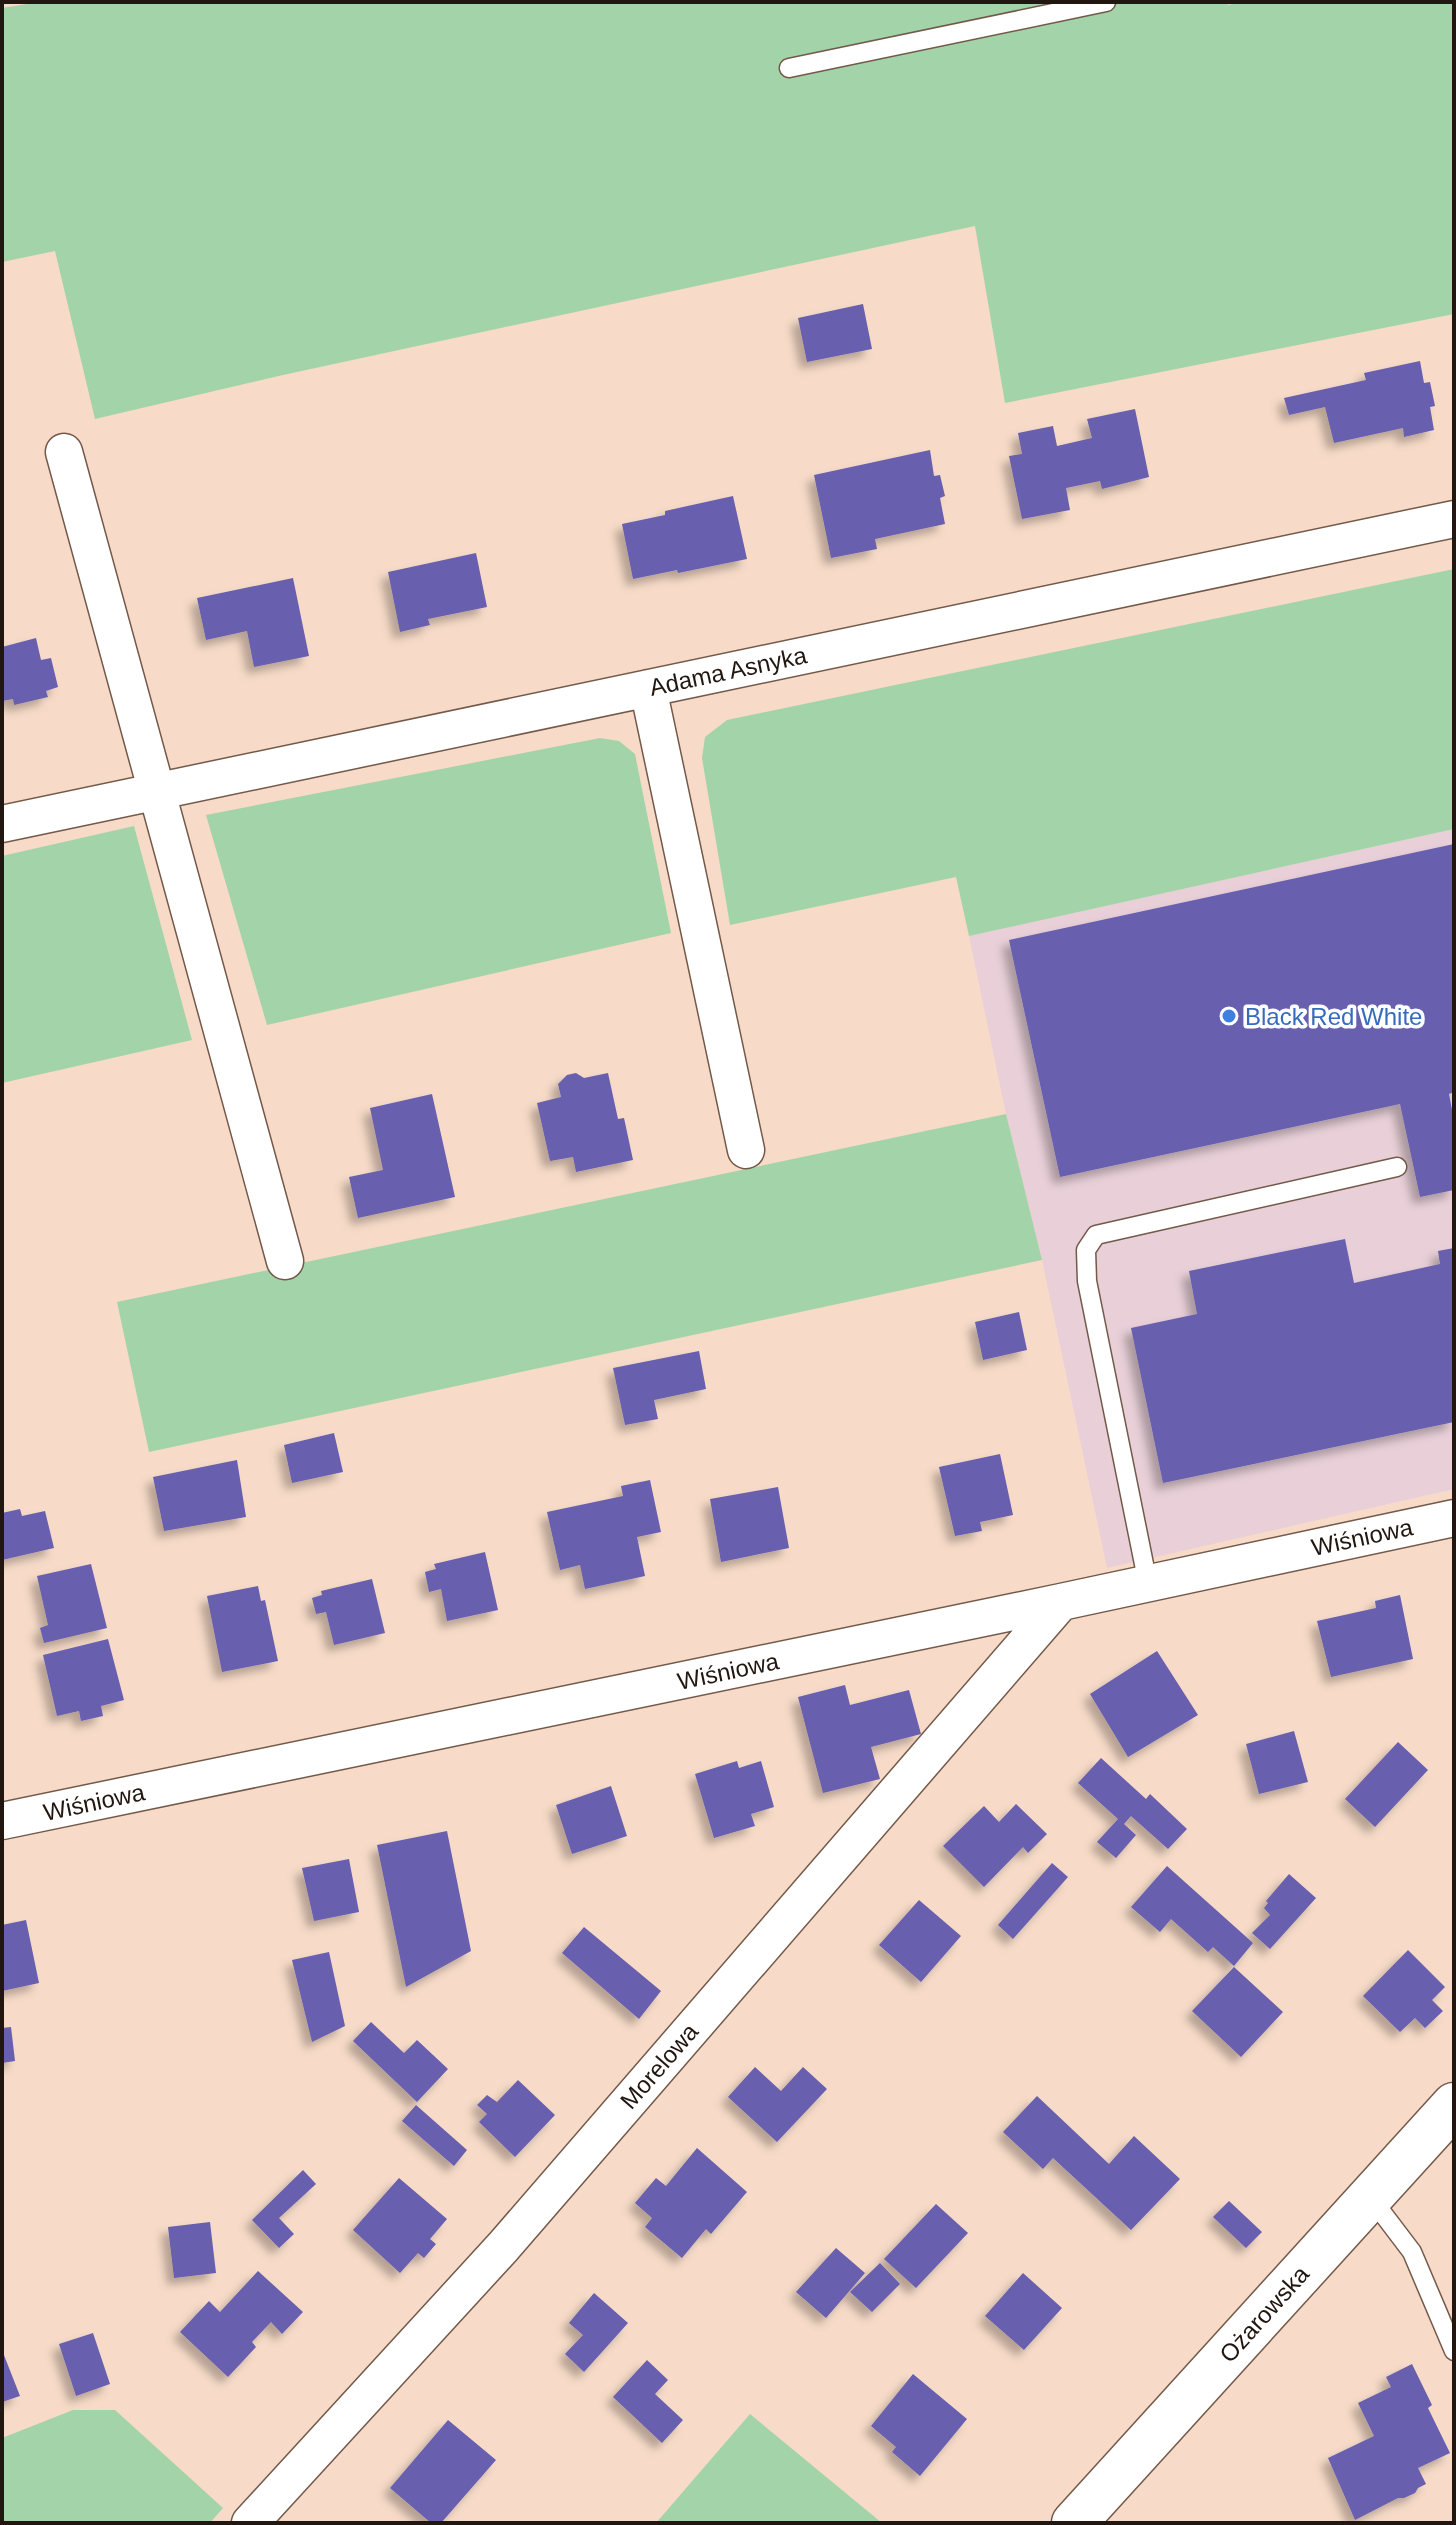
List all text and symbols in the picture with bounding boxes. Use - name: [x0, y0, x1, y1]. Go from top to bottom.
- street label: Adama Asnyka: [647, 641, 810, 701]
- place label: Black Red White: [1245, 1003, 1422, 1030]
- marker: Black Red White: [1220, 1007, 1238, 1025]
- street label: Wiśniowa: [1309, 1513, 1416, 1561]
- street label: Wiśniowa: [675, 1647, 782, 1695]
- street label: Wiśniowa: [41, 1778, 148, 1826]
- street label: Morelowa: [615, 2017, 704, 2114]
- street label: Ożarowska: [1214, 2260, 1315, 2368]

